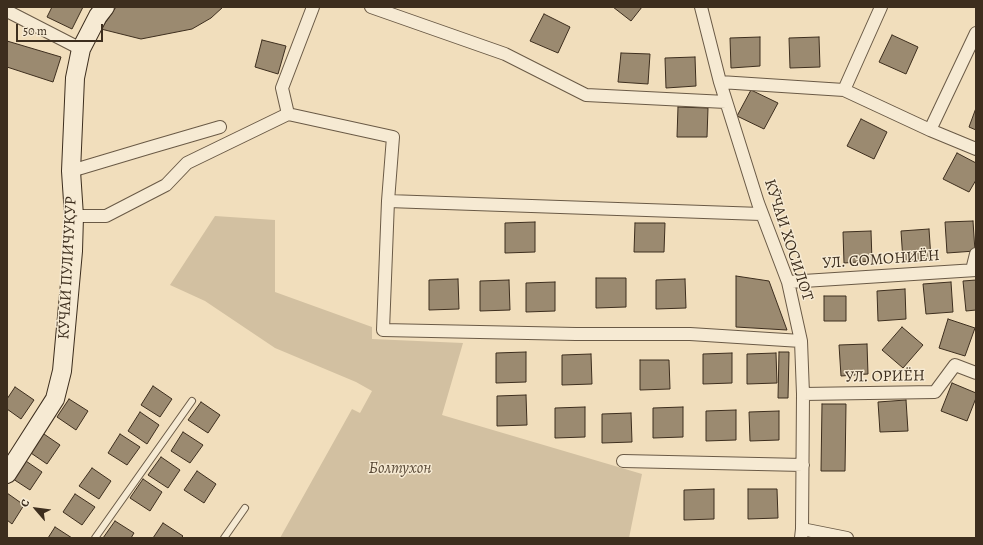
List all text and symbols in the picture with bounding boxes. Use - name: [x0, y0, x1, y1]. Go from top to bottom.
- scale bar: [18, 16, 105, 42]
- text: 50 m: [23, 23, 47, 39]
- street label: КӮЧАИ ХОСИЛОТ: [759, 177, 817, 303]
- street label: КӮЧАИ ПУЛИЧУҚУР: [55, 196, 81, 340]
- street label: УЛ. СОМОНИЁН: [822, 246, 940, 274]
- street label: УЛ. ОРИЁН: [845, 367, 925, 387]
- park label: Болтухон: [369, 459, 431, 479]
- north arrow: [16, 489, 56, 529]
- text: С: [17, 497, 33, 510]

